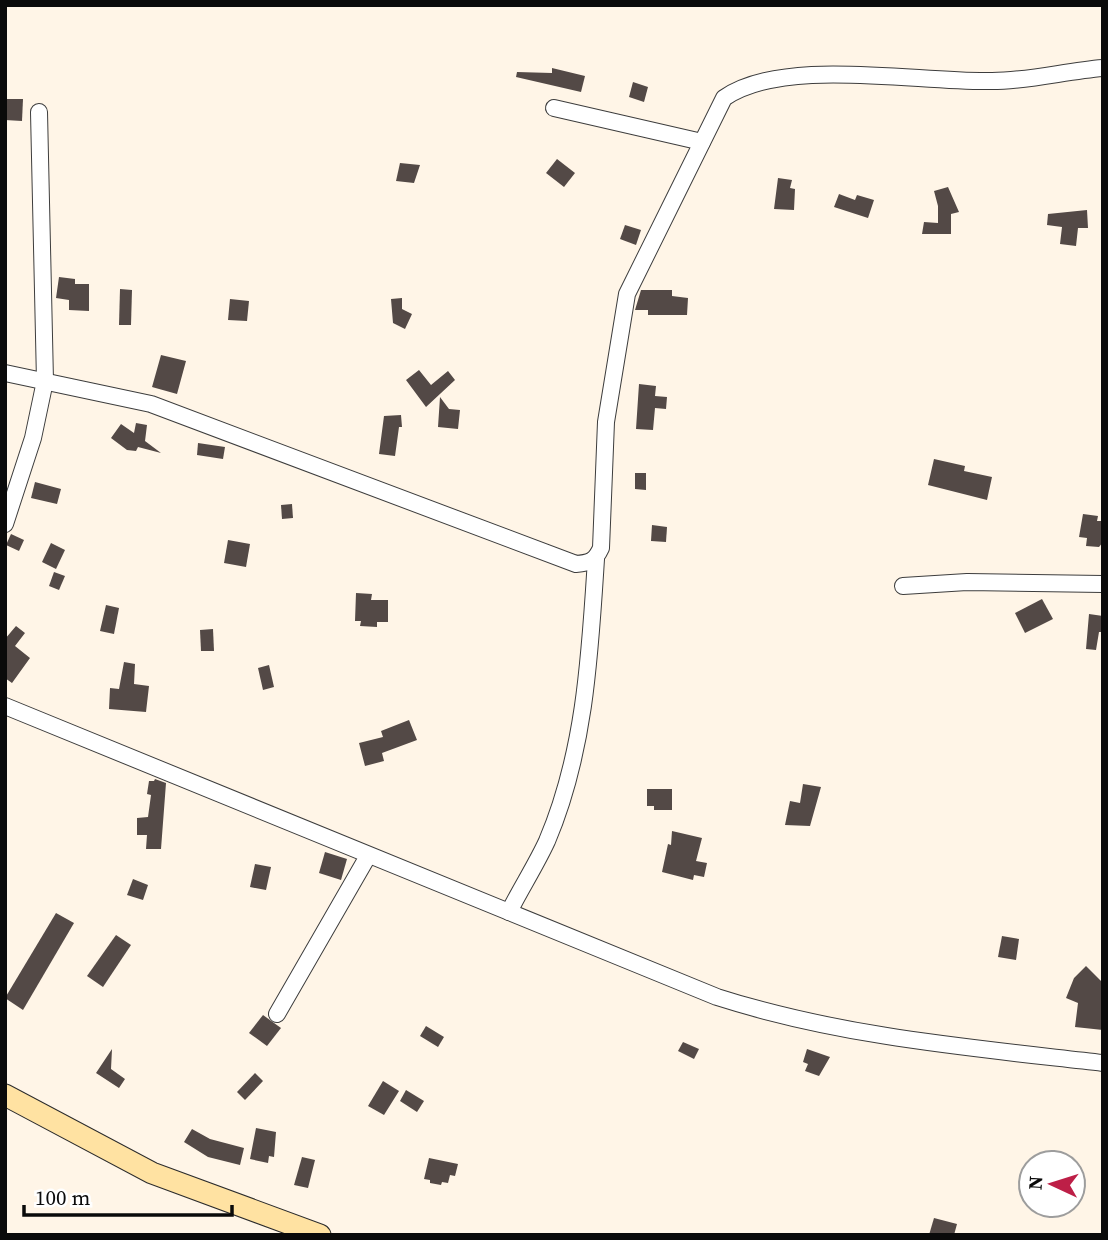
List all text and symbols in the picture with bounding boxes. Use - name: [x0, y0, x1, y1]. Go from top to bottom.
- north arrow: [1017, 1149, 1087, 1219]
- scale bar: [24, 1174, 233, 1218]
- text: N: [1022, 1175, 1049, 1191]
- text: 100 m: [35, 1183, 90, 1212]

